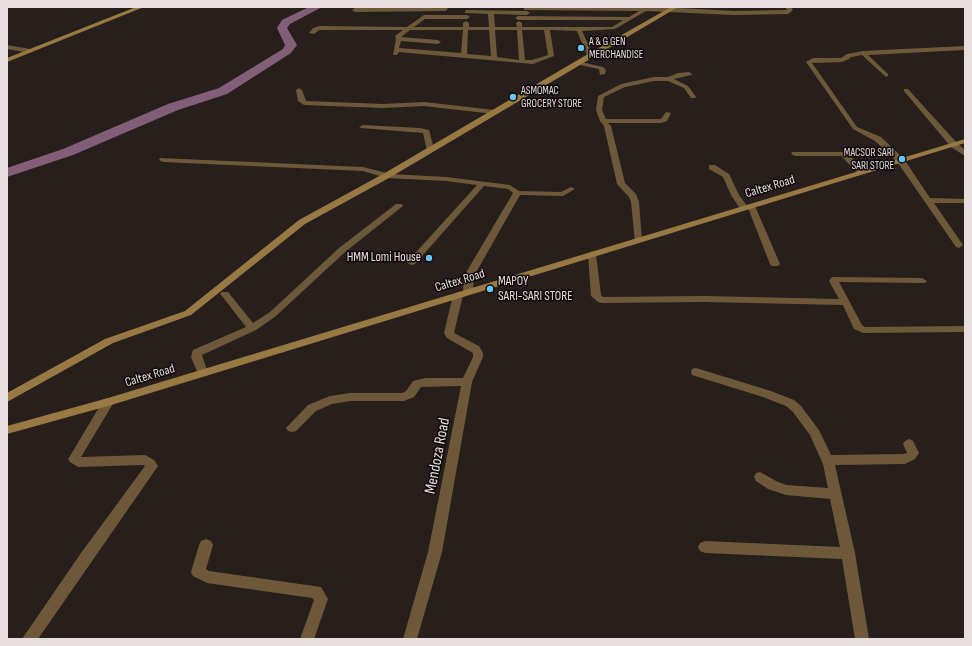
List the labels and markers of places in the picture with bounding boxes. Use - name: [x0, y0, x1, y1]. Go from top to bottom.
- place label: A & G GEN MERCHANDISE: [589, 35, 643, 61]
- marker: A & G GEN MERCHANDISE: [576, 43, 586, 53]
- place label: ASMOMAC GROCERY STORE: [521, 84, 582, 110]
- marker: ASMOMAC GROCERY STORE: [508, 92, 518, 102]
- place label: MACSOR SARI SARI STORE: [844, 146, 894, 172]
- marker: MACSOR SARI SARI STORE: [897, 154, 907, 164]
- place label: HMM Lomi House: [347, 250, 421, 266]
- marker: HMM Lomi House: [424, 253, 434, 263]
- place label: MAPOY SARI-SARI STORE: [498, 274, 573, 305]
- marker: MAPOY SARI-SARI STORE: [485, 284, 495, 294]

